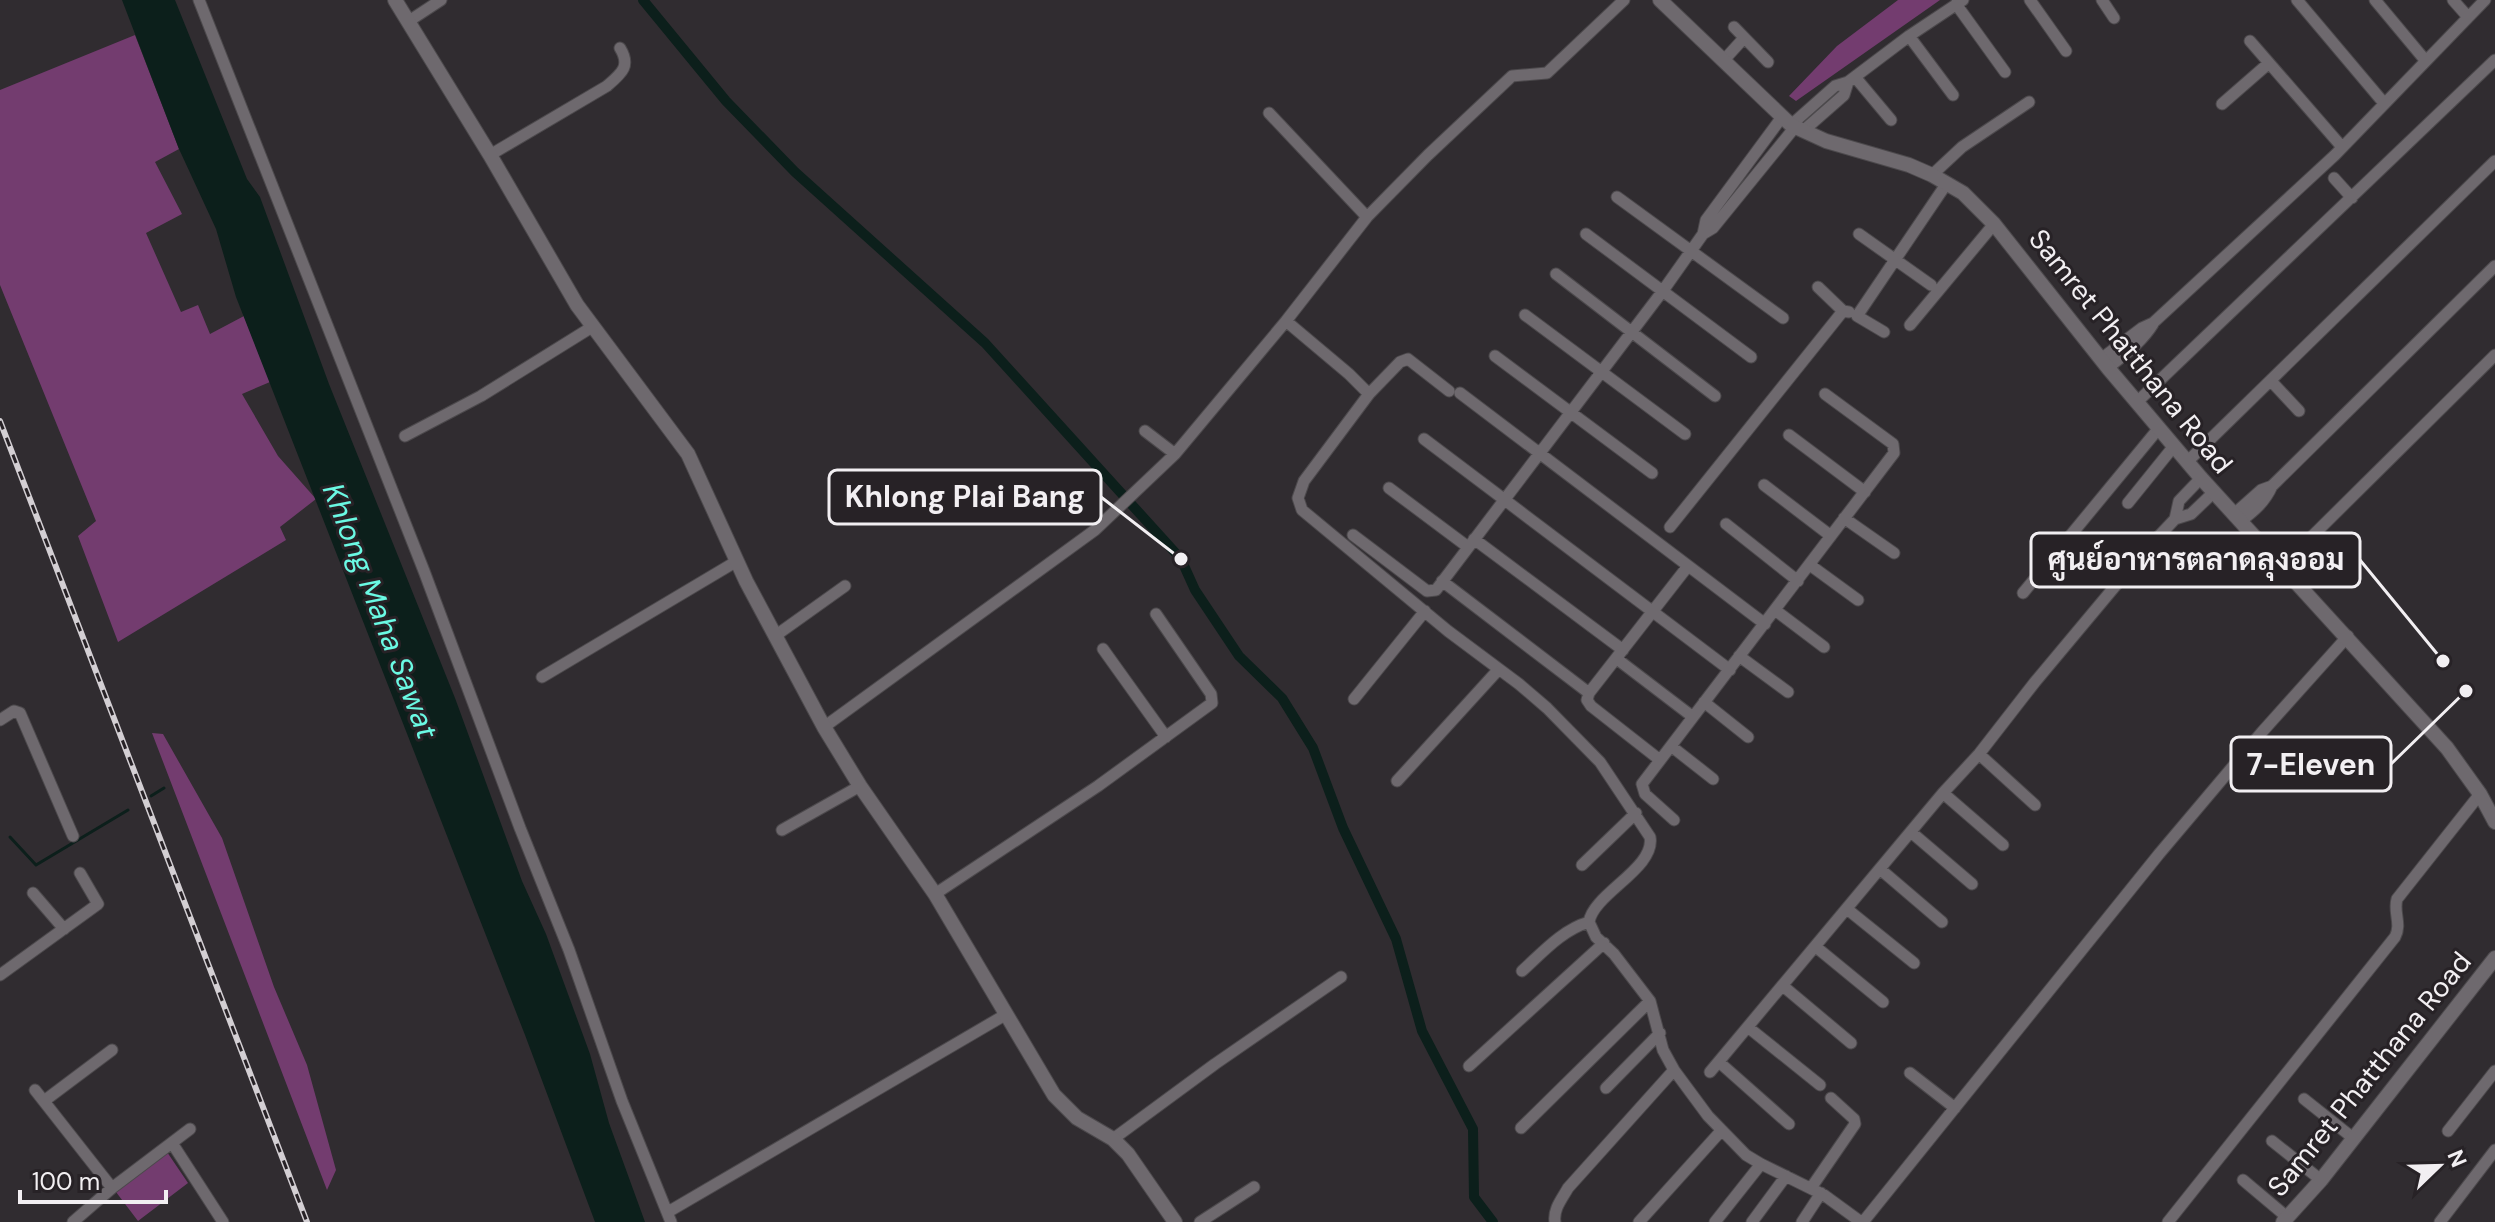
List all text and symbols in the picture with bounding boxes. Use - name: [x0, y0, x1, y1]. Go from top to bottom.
- street label: Samret Phatthana Road: [2020, 221, 2241, 481]
- callout: Khlong Plai Bang: [829, 470, 1101, 524]
- water label: Khlong Maha Sawat: [314, 477, 447, 745]
- text: Khlong Plai Bang: [845, 477, 1085, 516]
- callout: ศูนย์อาหารตลาดลุงออม: [2031, 533, 2360, 587]
- text: ศูนย์อาหารตลาดลุงออม: [2048, 540, 2344, 581]
- callout: 7-Eleven: [2231, 737, 2391, 791]
- text: 7-Eleven: [2247, 745, 2375, 784]
- street label: Samret Phatthana Road: [2259, 944, 2480, 1204]
- north arrow: [2399, 1126, 2479, 1206]
- text: N: [2440, 1145, 2473, 1171]
- scale bar: [20, 1154, 166, 1204]
- text: 100 m: [32, 1166, 100, 1197]

